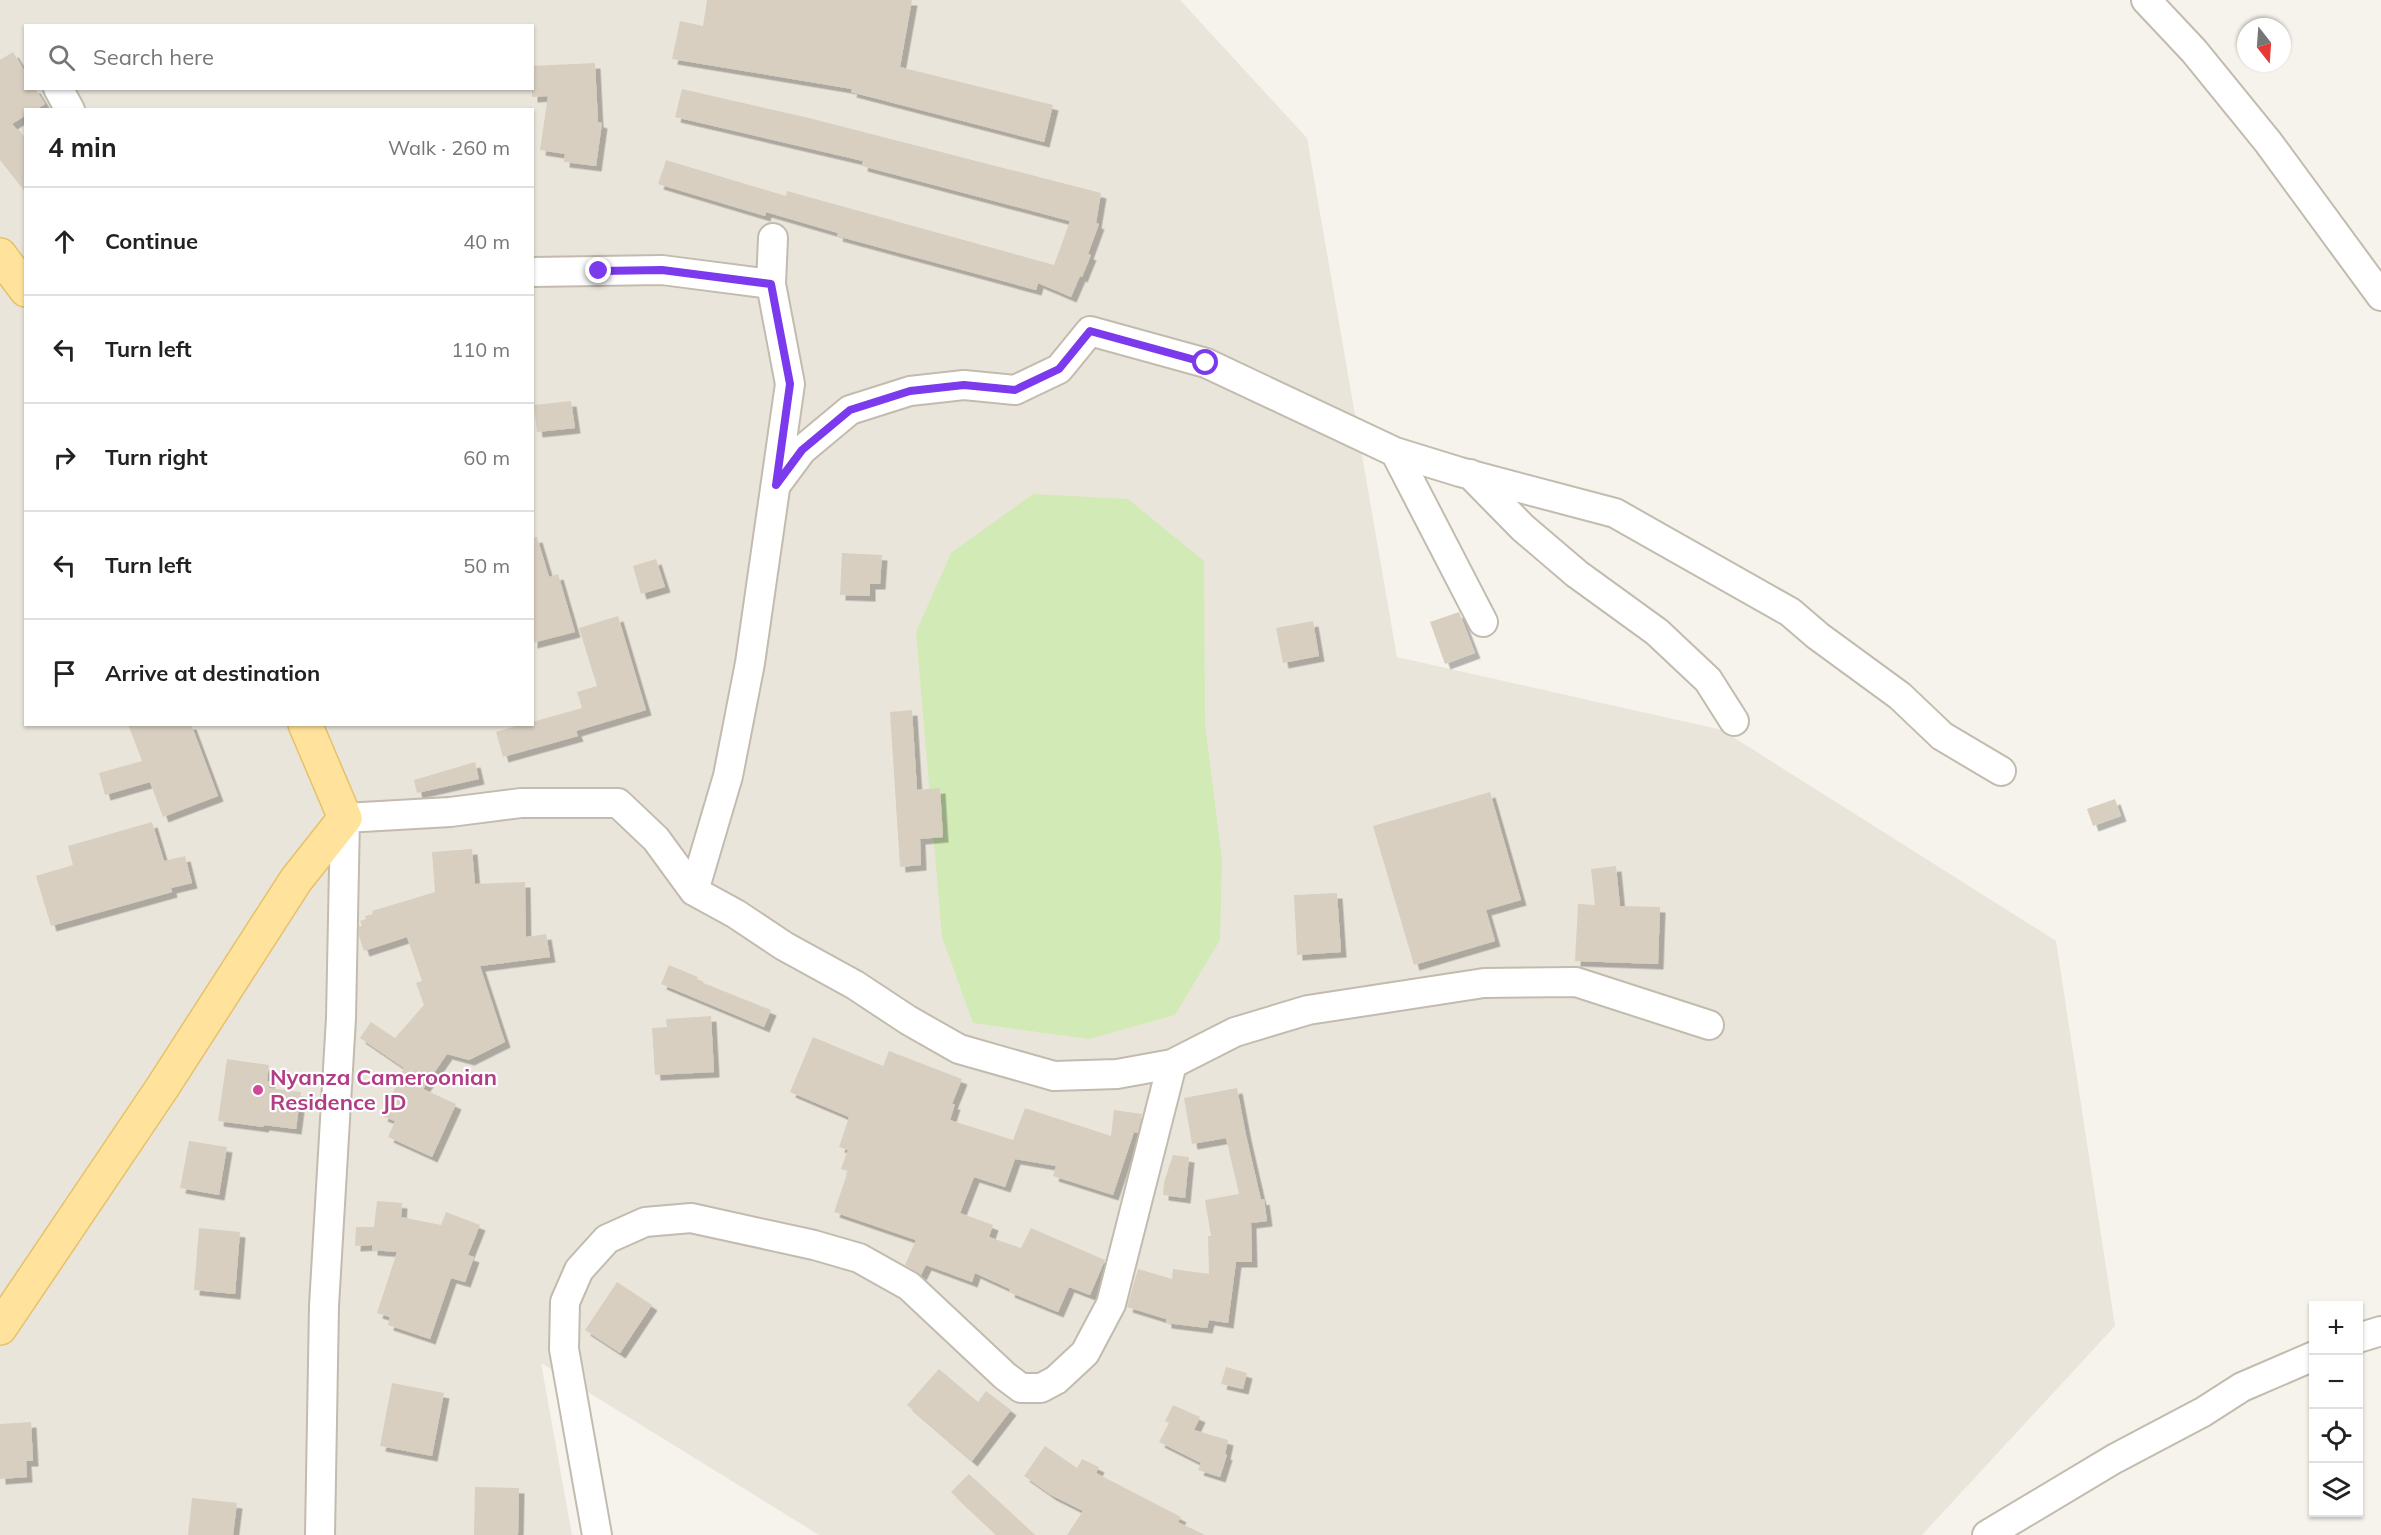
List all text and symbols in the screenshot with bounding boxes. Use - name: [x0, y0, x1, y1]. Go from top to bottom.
- north arrow: [2237, 18, 2291, 72]
- search box: [24, 24, 534, 90]
- icon: search: [45, 41, 78, 74]
- text: Search here: [93, 43, 214, 71]
- text: 4 min: [48, 131, 117, 164]
- text: Walk · 260 m: [388, 135, 510, 160]
- icon: ahead: [48, 225, 81, 258]
- text: Continue: [105, 227, 198, 255]
- text: 40 m: [463, 229, 510, 254]
- route end: [585, 257, 611, 283]
- icon: left: [48, 333, 81, 366]
- text: Turn left: [105, 335, 192, 363]
- text: 110 m: [451, 337, 510, 362]
- route start: [1192, 349, 1218, 375]
- icon: right: [48, 441, 81, 474]
- text: Turn right: [105, 443, 208, 471]
- text: 60 m: [463, 445, 510, 470]
- icon: left: [48, 549, 81, 582]
- text: Turn left: [105, 551, 192, 579]
- text: 50 m: [463, 553, 510, 578]
- icon: arrive: [48, 657, 81, 690]
- text: Arrive at destination: [105, 659, 320, 687]
- place label: Nyanza Cameroonian Residence JD: [270, 1063, 497, 1116]
- marker: Nyanza Cameroonian Residence JD: [251, 1083, 265, 1097]
- map controls: [2309, 1301, 2363, 1517]
- button: +: [2309, 1301, 2363, 1355]
- button: −: [2309, 1355, 2363, 1409]
- button: locate: [2309, 1409, 2363, 1463]
- button: layers: [2309, 1463, 2363, 1517]

